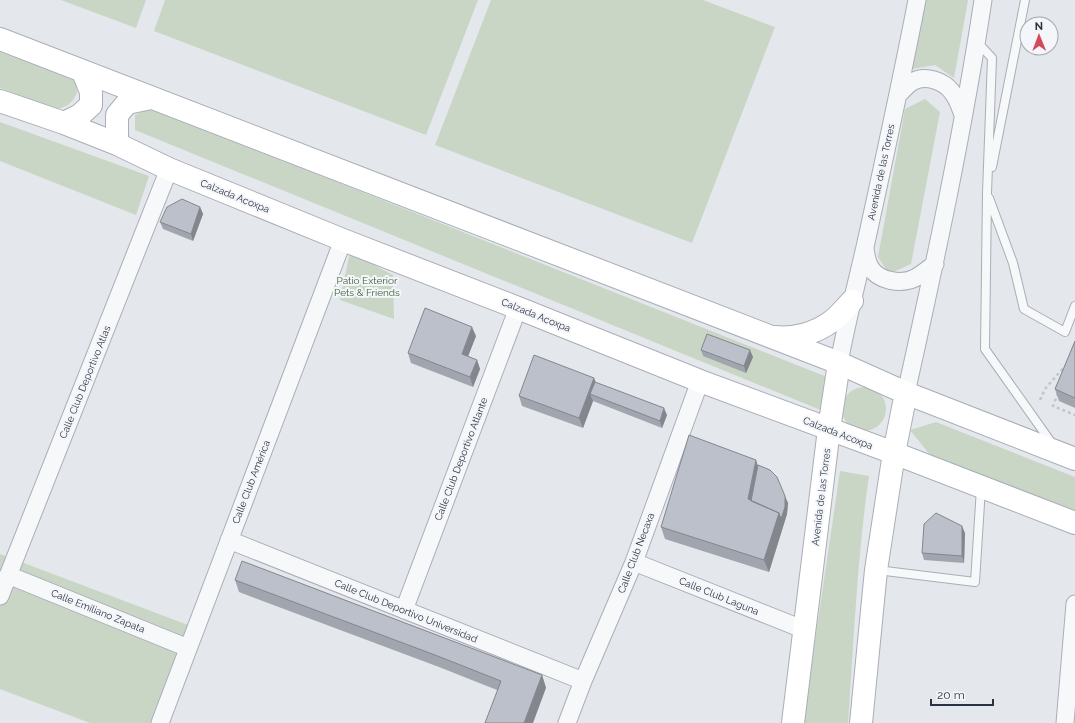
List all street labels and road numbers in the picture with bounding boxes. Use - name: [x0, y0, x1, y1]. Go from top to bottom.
- street label: Avenida de las Torres: [865, 123, 897, 221]
- street label: Calzada Acoxpa: [199, 177, 271, 215]
- street label: Calzada Acoxpa: [500, 296, 572, 334]
- street label: Calle Club Deportivo Atlas: [57, 324, 113, 440]
- street label: Calle Club Deportivo Atlante: [432, 396, 490, 522]
- street label: Calzada Acoxpa: [802, 415, 874, 451]
- street label: Calle Club América: [230, 439, 272, 525]
- street label: Avenida de las Torres: [810, 447, 832, 546]
- street label: Calle Club Necaxa: [616, 511, 656, 595]
- street label: Calle Club Laguna: [677, 575, 761, 617]
- street label: Calle Club Deportivo Universidad: [333, 577, 479, 645]
- street label: Calle Emiliano Zapata: [49, 587, 147, 635]

